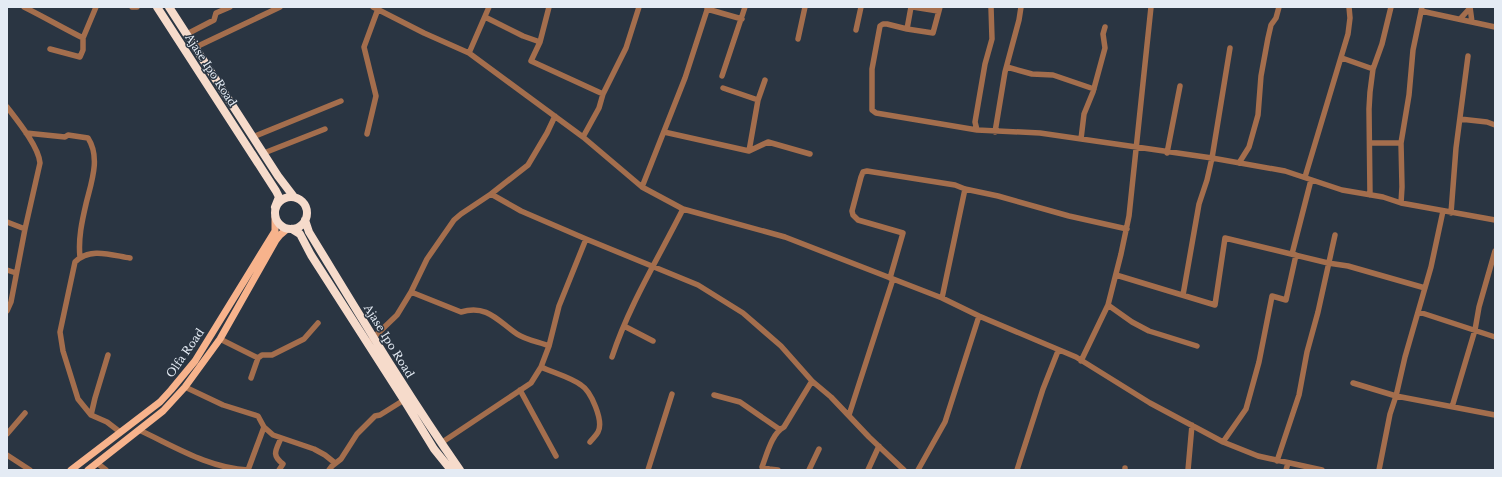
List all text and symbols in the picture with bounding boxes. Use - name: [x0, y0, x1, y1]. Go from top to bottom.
- street label: Ajase Ipo Road: [182, 30, 240, 109]
- street label: Ajase Ipo Road: [360, 301, 417, 381]
- street label: Olfa Road: [163, 325, 207, 380]

